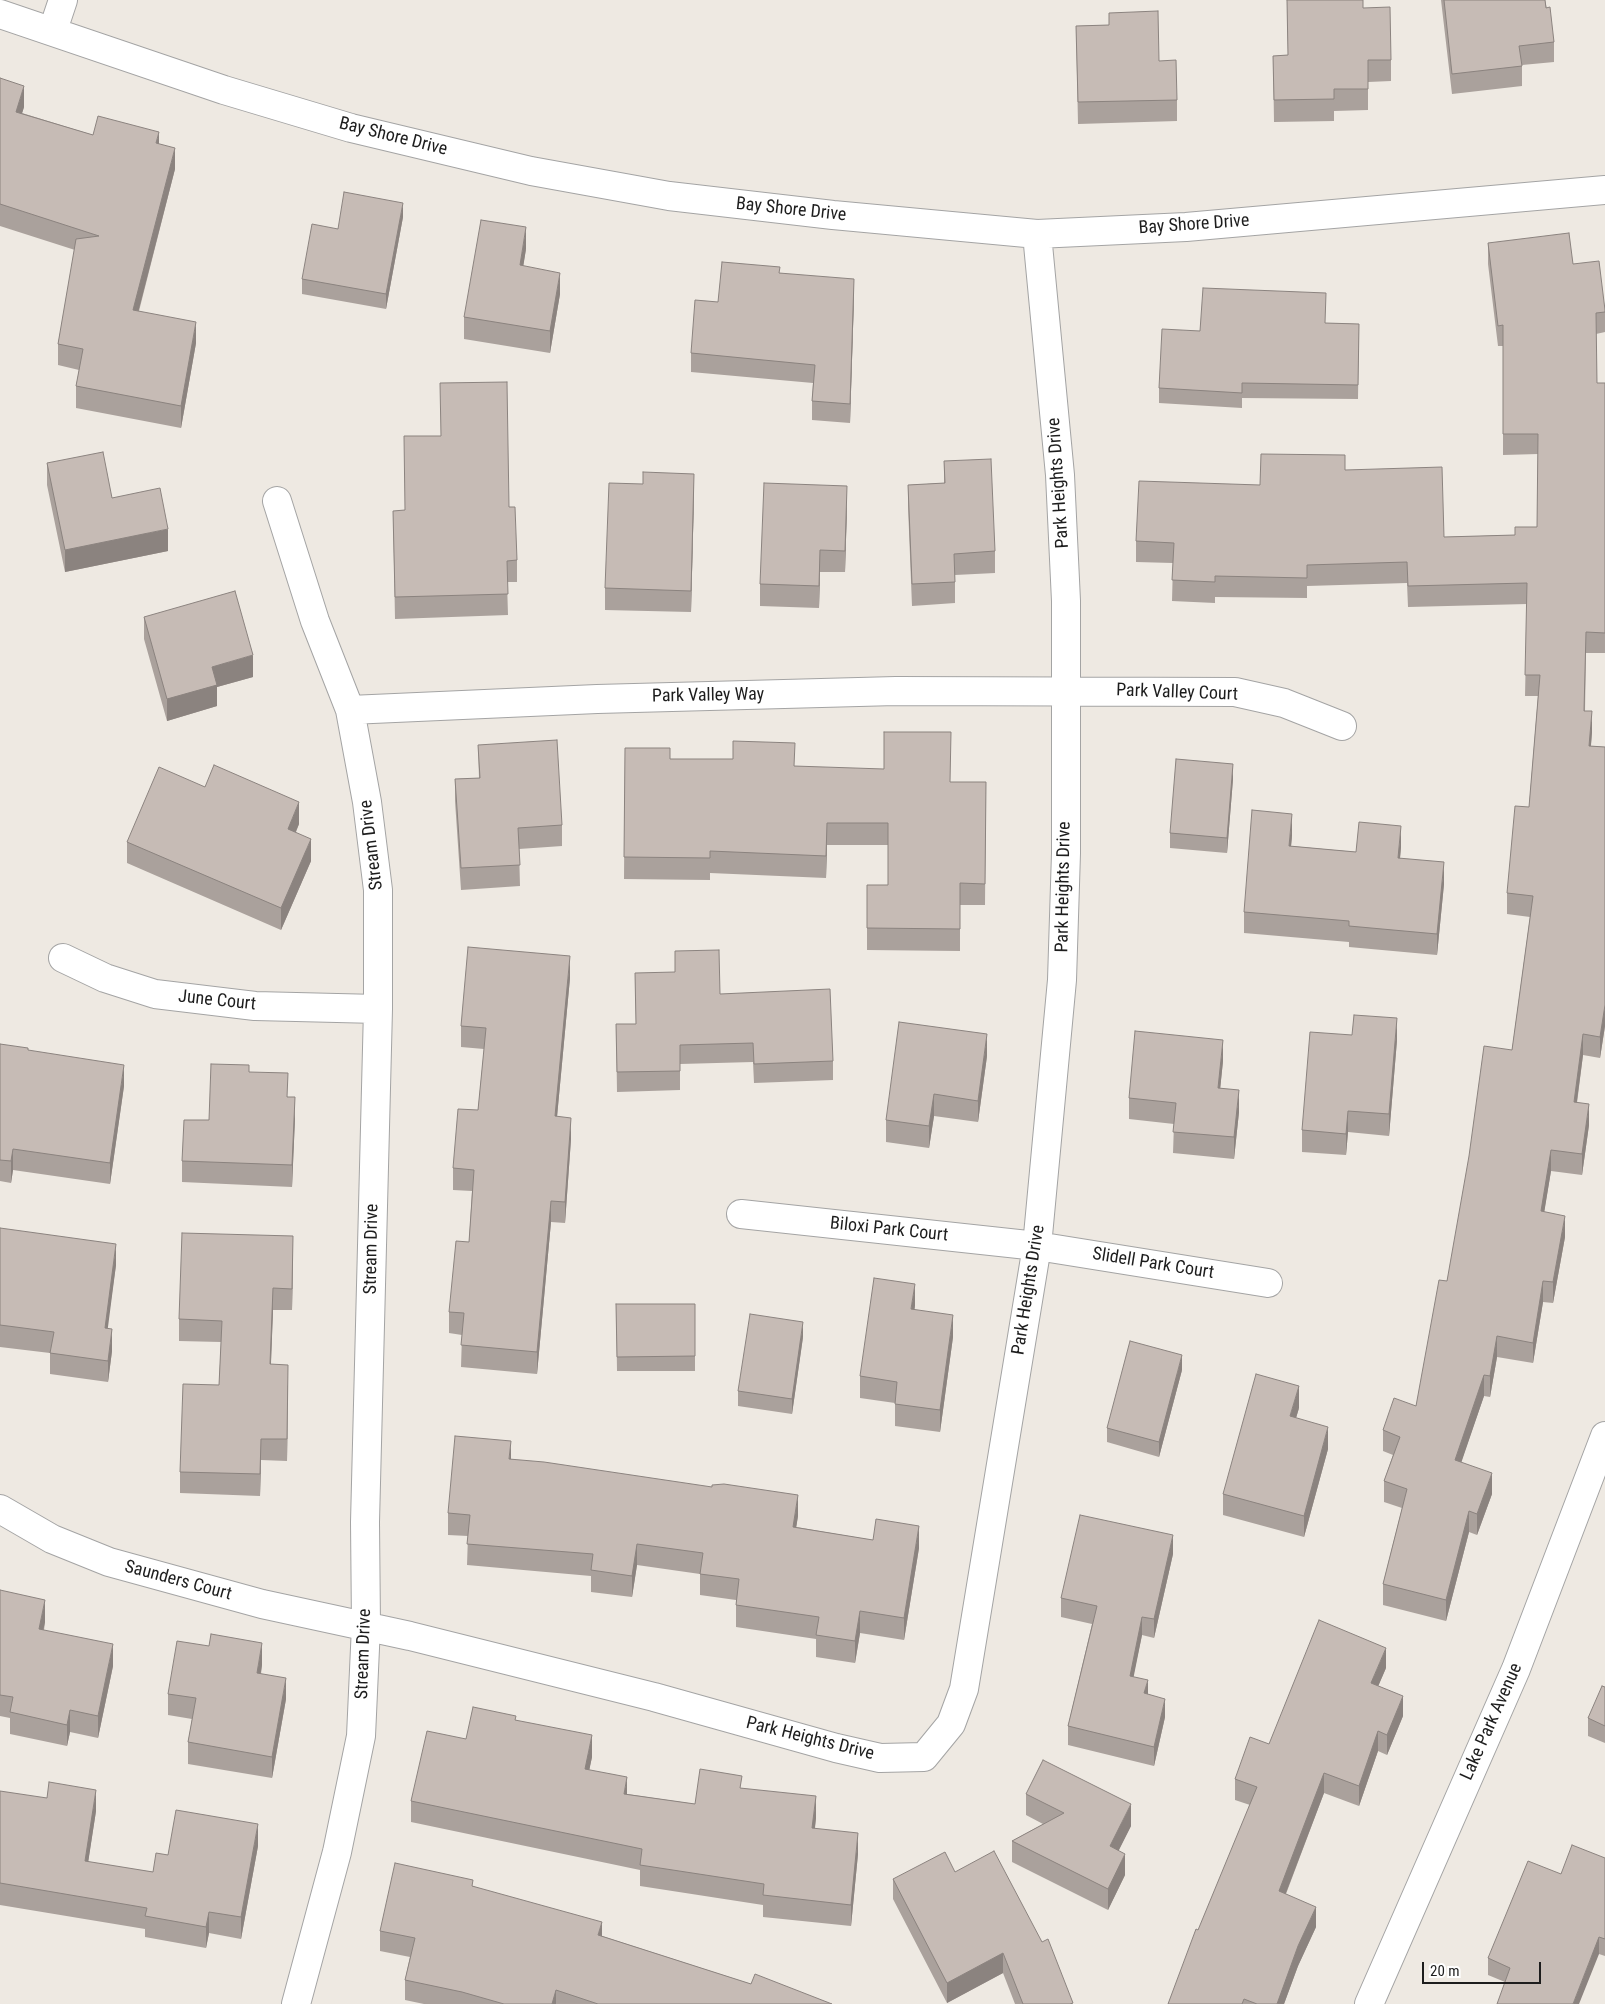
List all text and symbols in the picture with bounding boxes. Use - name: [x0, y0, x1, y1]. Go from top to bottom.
- street label: Bay Shore Drive: [337, 113, 449, 161]
- street label: Bay Shore Drive: [735, 193, 847, 227]
- street label: Bay Shore Drive: [1138, 210, 1250, 240]
- street label: Park Heights Drive: [1044, 417, 1074, 549]
- street label: Park Valley Court: [1116, 680, 1238, 706]
- street label: Park Valley Way: [652, 684, 764, 708]
- street label: Stream Drive: [356, 799, 388, 891]
- street label: Park Heights Drive: [1052, 821, 1076, 953]
- street label: June Court: [177, 986, 257, 1016]
- street label: Stream Drive: [360, 1204, 384, 1294]
- street label: Biloxi Park Court: [829, 1213, 949, 1247]
- street label: Park Heights Drive: [1008, 1224, 1050, 1356]
- street label: Slidell Park Court: [1091, 1244, 1215, 1284]
- street label: Saunders Court: [122, 1556, 234, 1606]
- street label: Stream Drive: [352, 1608, 376, 1700]
- street label: Lake Park Avenue: [1457, 1660, 1527, 1784]
- street label: Park Heights Drive: [744, 1713, 876, 1765]
- scale bar: [1425, 1952, 1544, 1984]
- text: 20 m: [1430, 1962, 1460, 1980]

